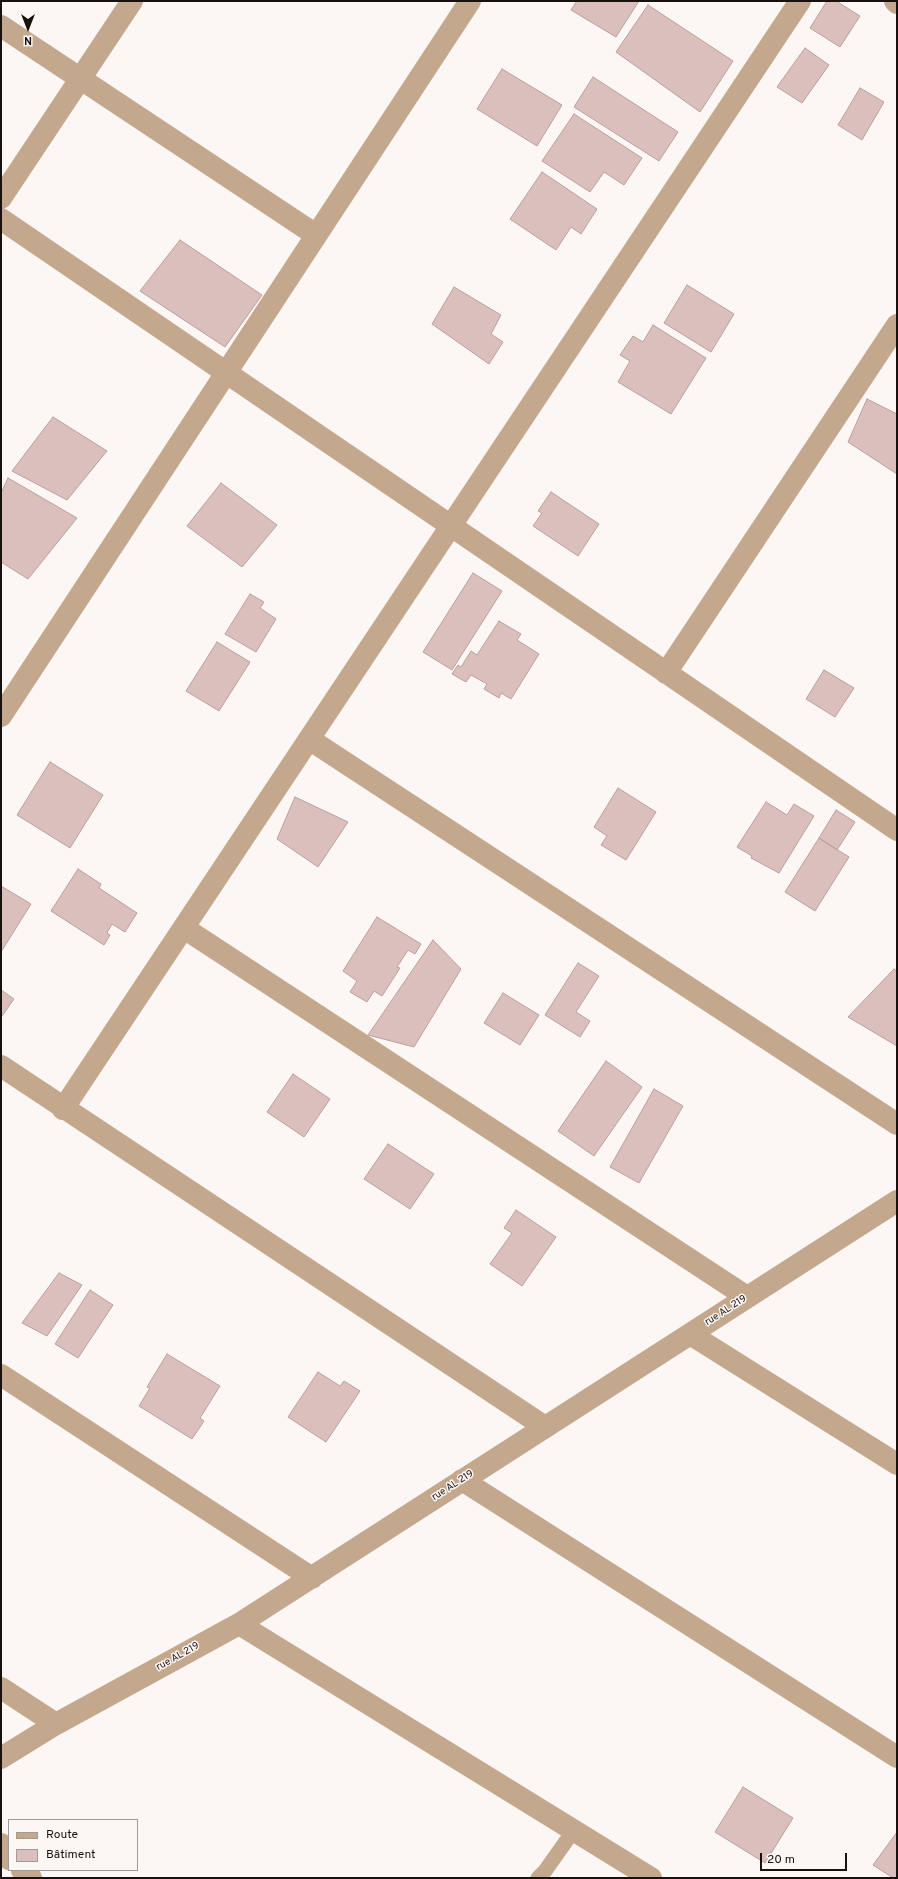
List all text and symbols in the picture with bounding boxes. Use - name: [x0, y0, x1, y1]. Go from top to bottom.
- north arrow: [8, 8, 48, 48]
- text: N: [24, 33, 32, 47]
- street label: rue AL 219: [703, 1293, 749, 1329]
- street label: rue AL 219: [430, 1468, 476, 1504]
- street label: rue AL 219: [154, 1640, 202, 1674]
- legend: [8, 1819, 138, 1871]
- text: Route: [46, 1827, 78, 1843]
- scale bar: [762, 1845, 849, 1871]
- text: Bâtiment: [46, 1847, 96, 1863]
- text: 20 m: [767, 1852, 795, 1868]

